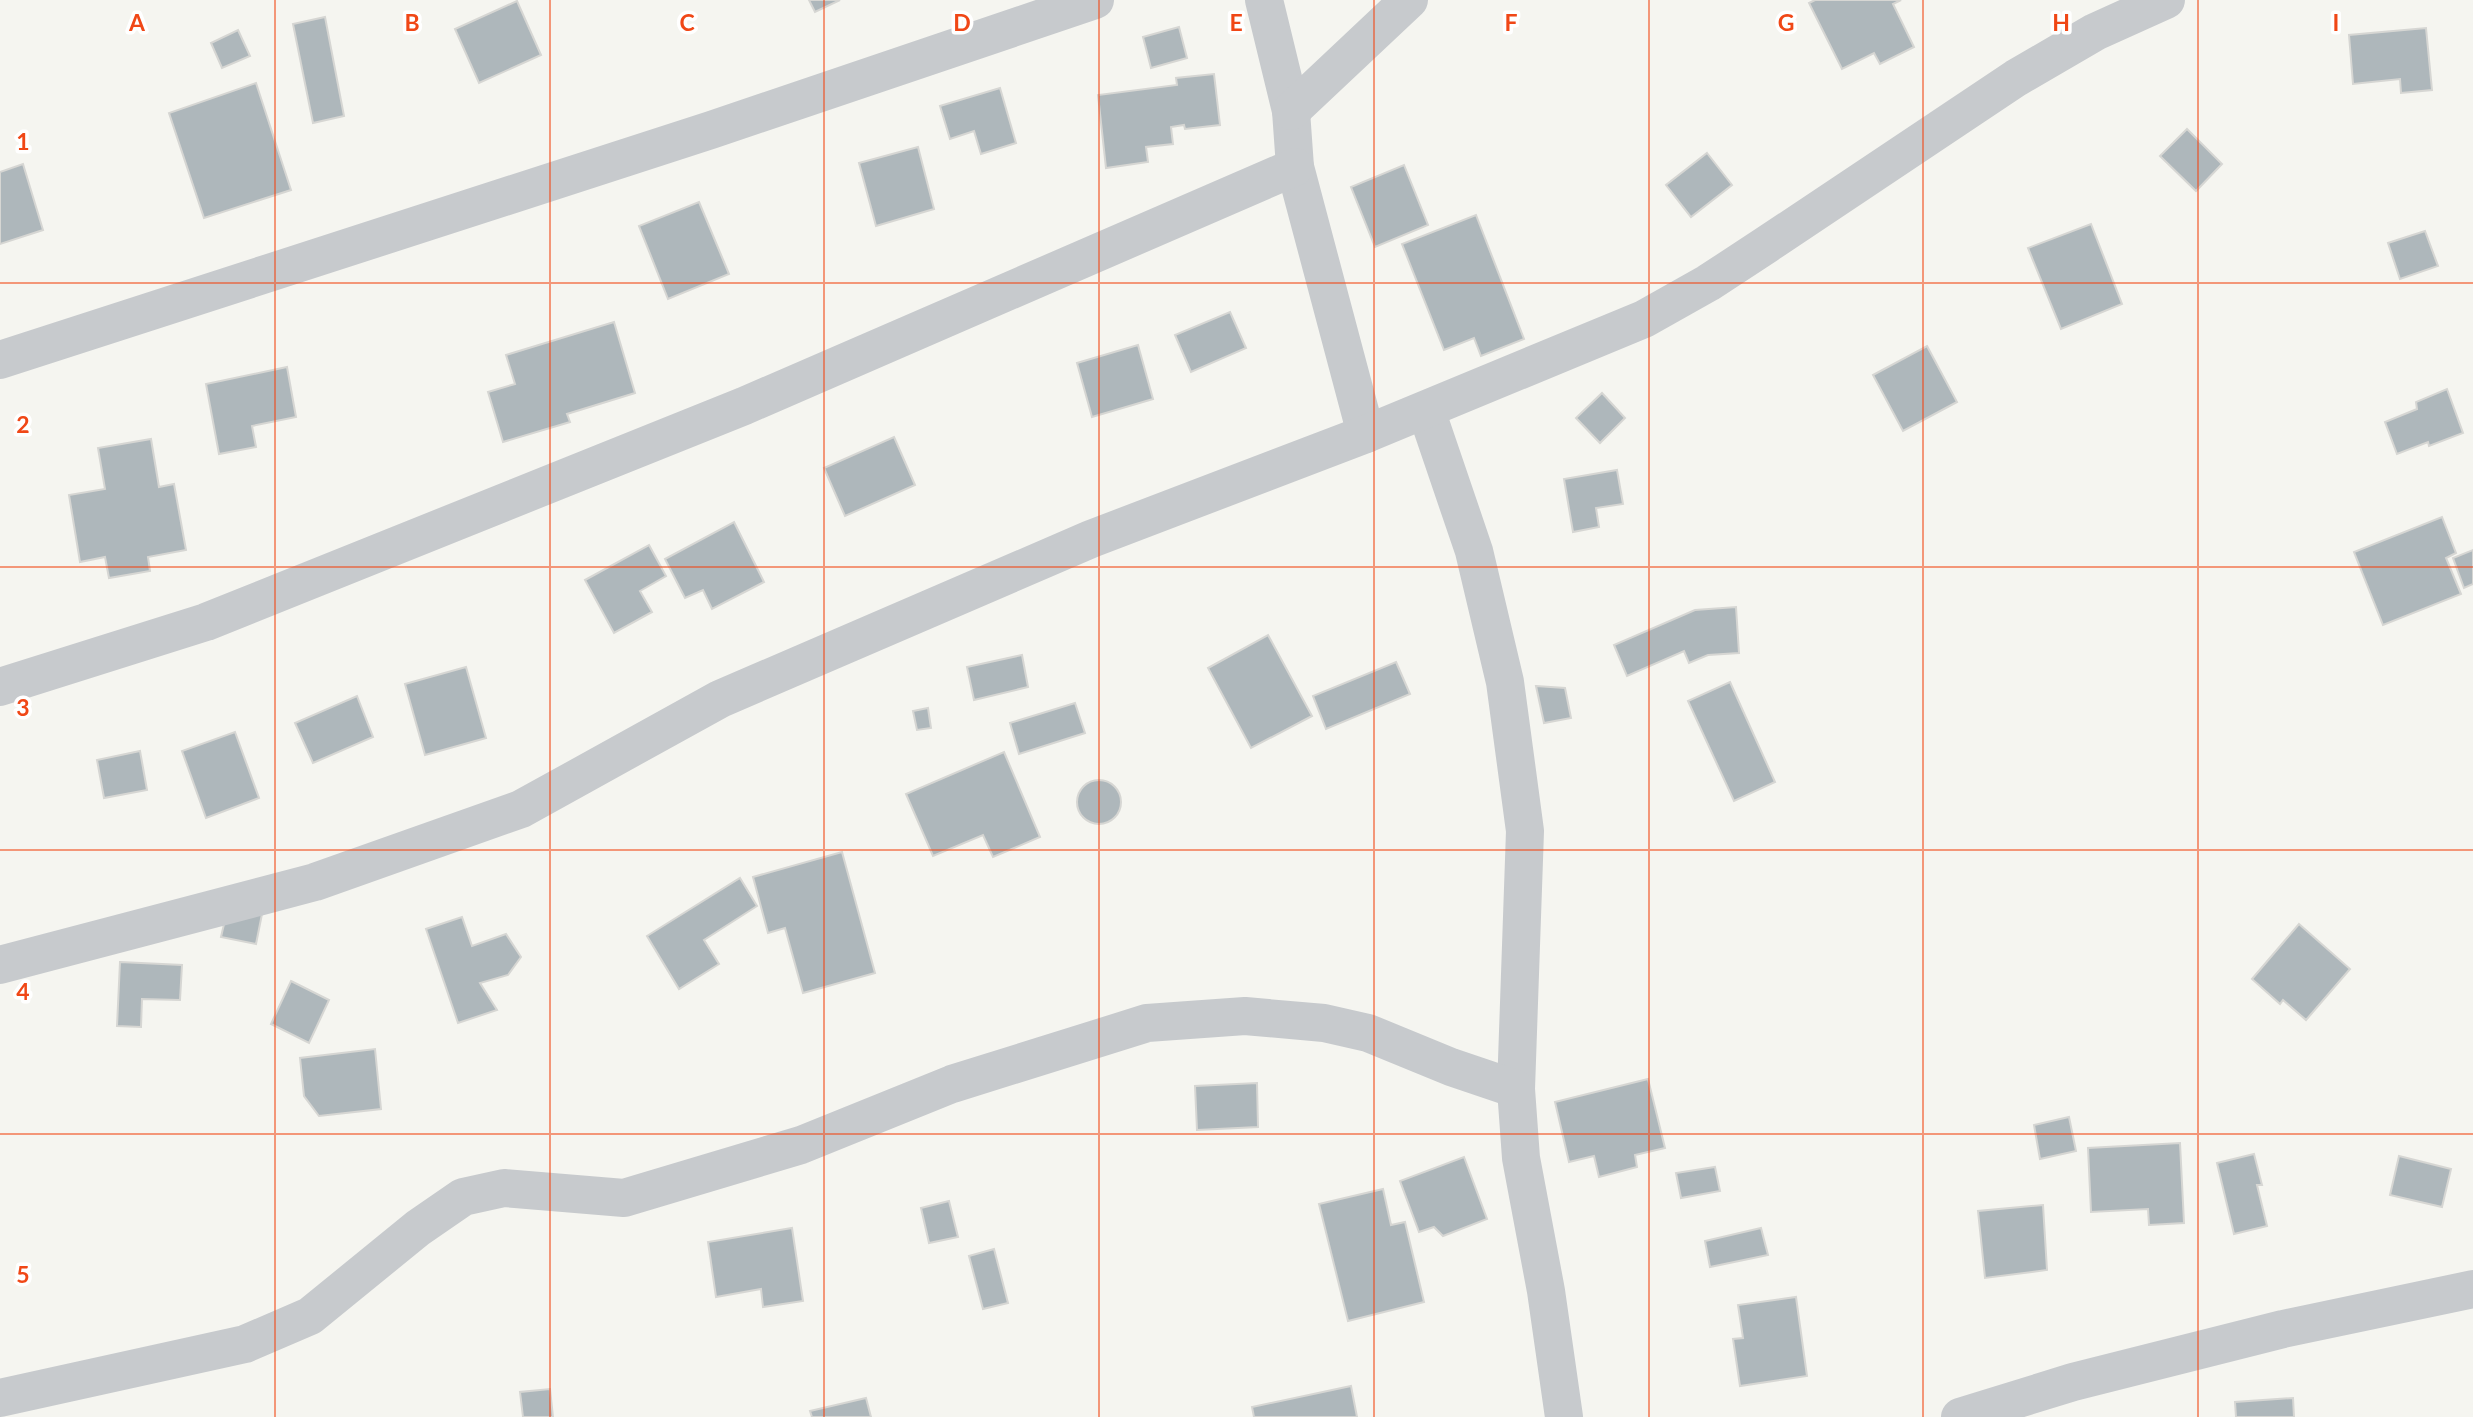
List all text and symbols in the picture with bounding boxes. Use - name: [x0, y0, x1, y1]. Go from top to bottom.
- text: A: [128, 8, 146, 36]
- text: B: [404, 8, 420, 36]
- text: C: [679, 8, 695, 36]
- text: D: [953, 8, 971, 36]
- text: E: [1229, 8, 1243, 36]
- text: F: [1504, 8, 1518, 36]
- text: G: [1778, 8, 1794, 36]
- text: H: [2052, 8, 2070, 36]
- text: I: [2333, 8, 2339, 36]
- text: 1: [16, 127, 30, 155]
- text: 2: [16, 410, 30, 438]
- text: 3: [16, 693, 30, 721]
- text: 4: [16, 977, 30, 1005]
- text: 5: [16, 1260, 30, 1288]

